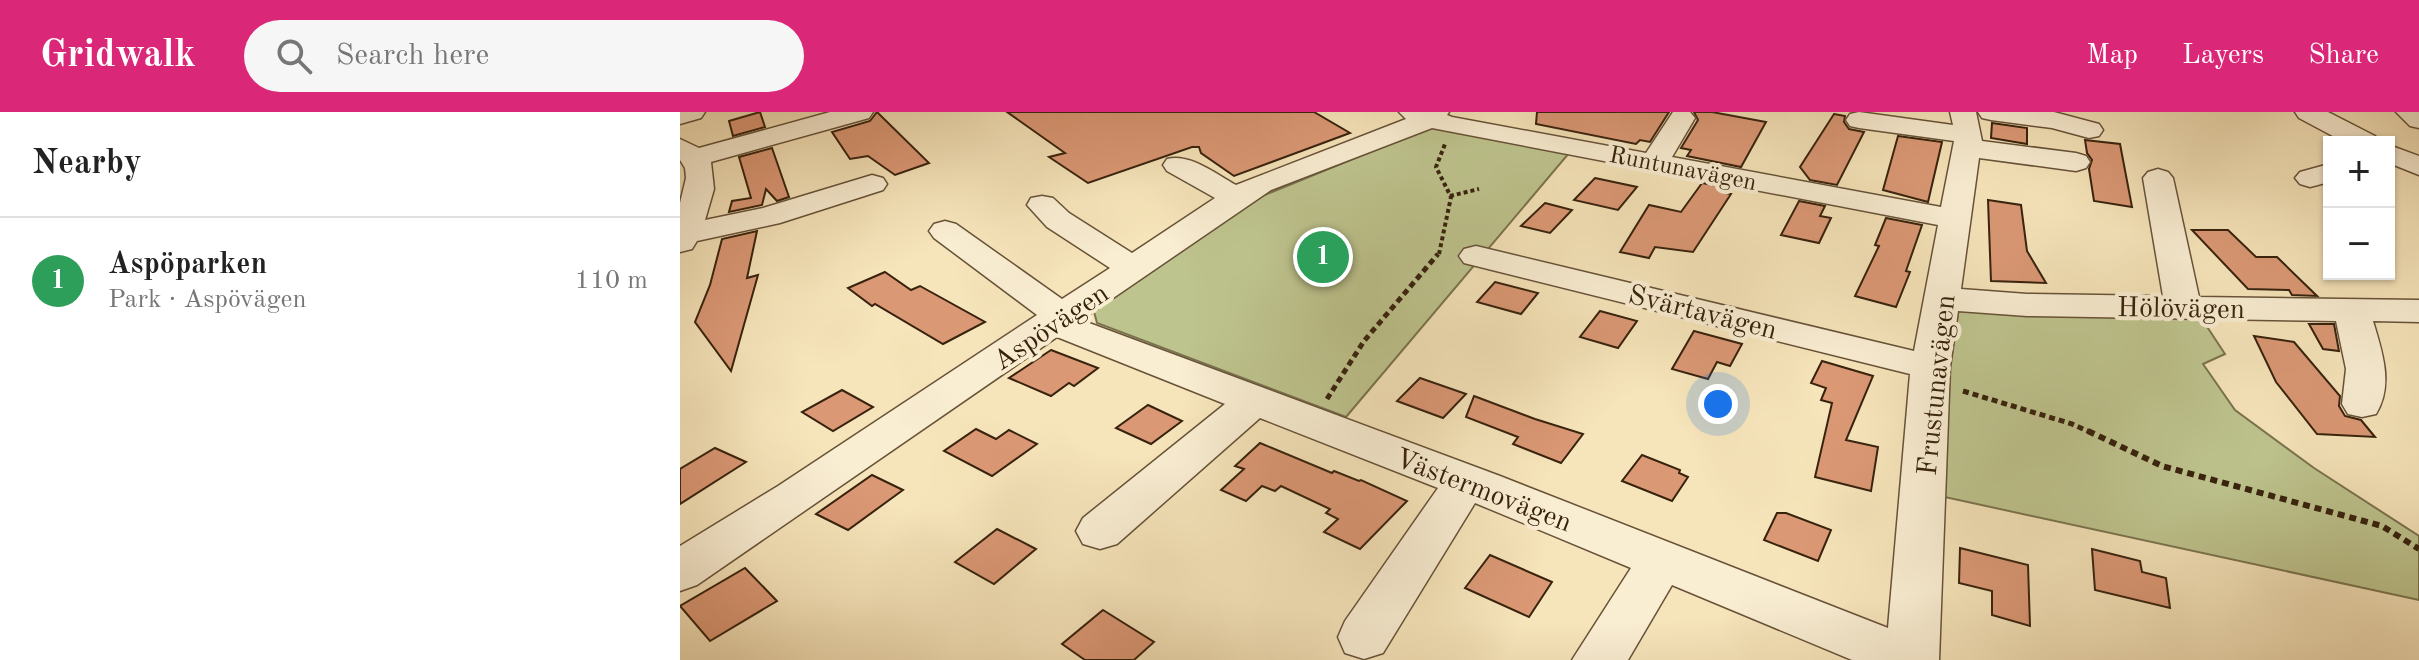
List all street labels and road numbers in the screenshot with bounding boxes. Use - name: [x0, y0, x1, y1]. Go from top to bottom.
- street label: Runtunavägen: [1607, 144, 1758, 196]
- street label: Aspövägen: [989, 280, 1114, 377]
- street label: Svärtavägen: [1625, 282, 1779, 346]
- street label: Frustunavägen: [1915, 293, 1961, 477]
- street label: Hölövägen: [2117, 295, 2245, 325]
- street label: Västermovägen: [1391, 445, 1575, 538]

